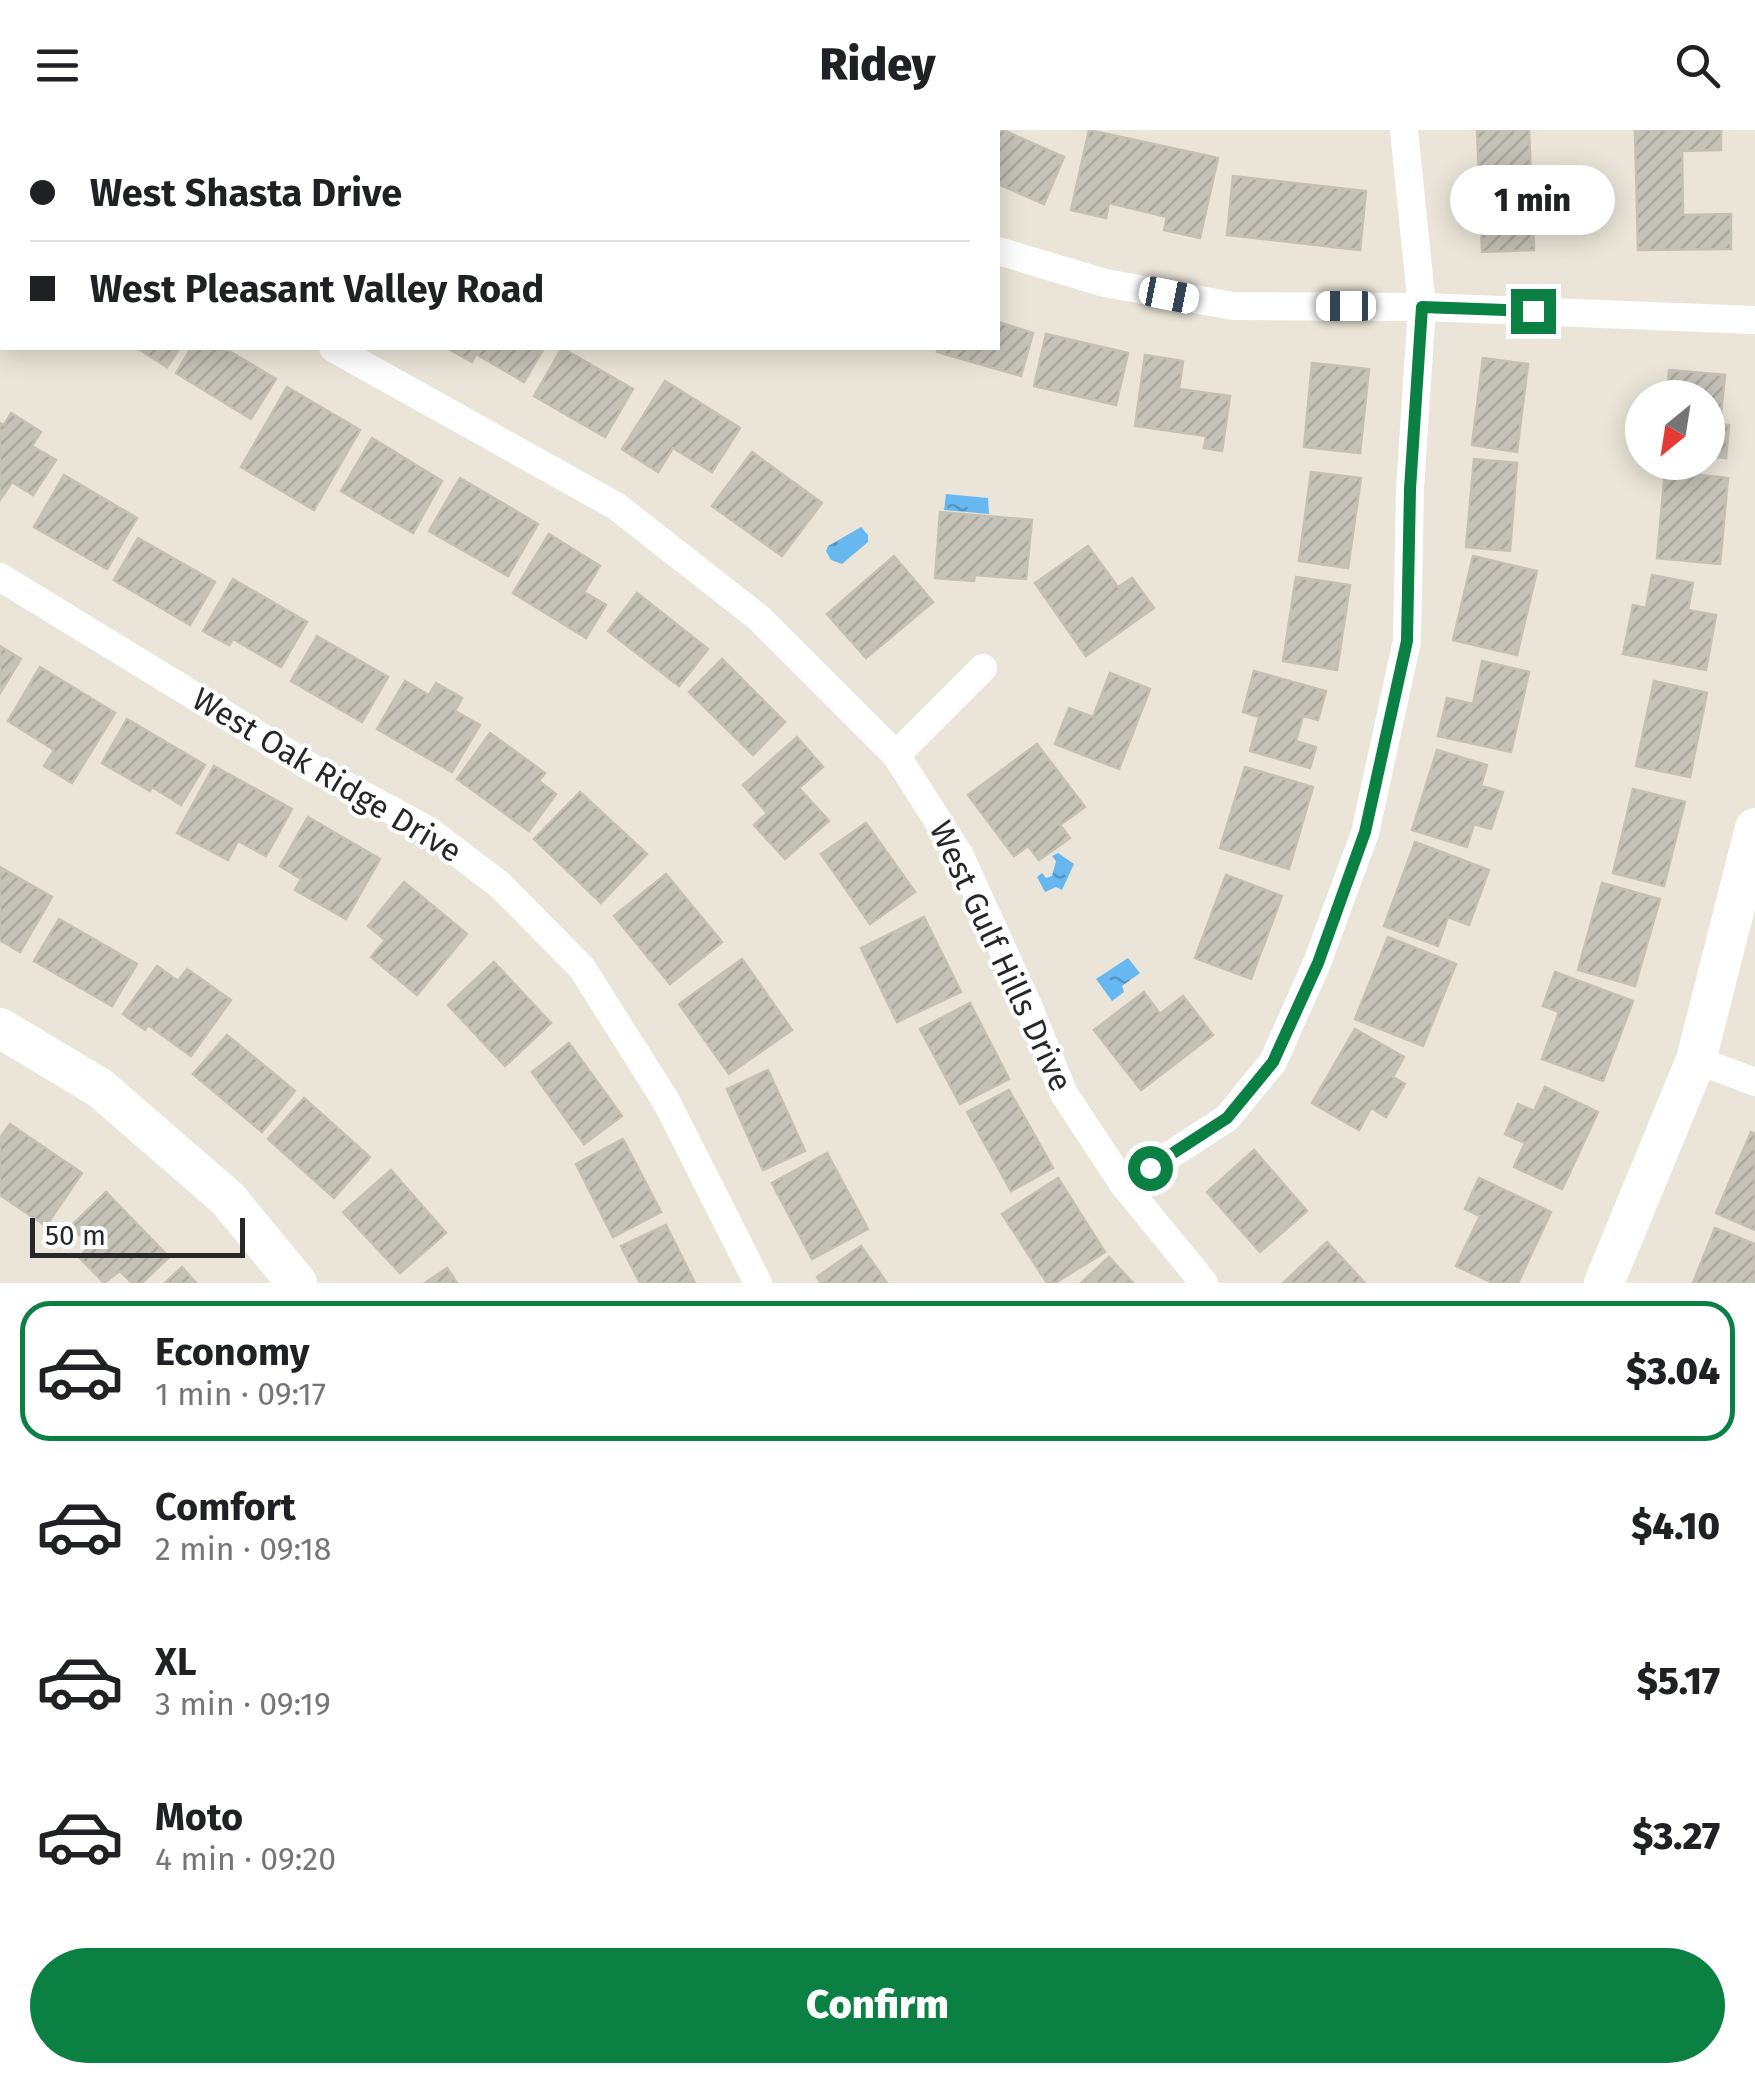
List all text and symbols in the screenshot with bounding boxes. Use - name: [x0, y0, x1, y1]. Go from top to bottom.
- icon: menu: [30, 38, 85, 93]
- text: Ridey: [820, 38, 935, 92]
- icon: search: [1670, 38, 1725, 93]
- callout: 1 min: [1450, 166, 1616, 236]
- text: West Shasta Drive: [90, 170, 402, 216]
- text: 1 min: [1494, 181, 1571, 219]
- text: West Pleasant Valley Road: [90, 266, 544, 312]
- car: [1137, 275, 1201, 315]
- route end: [1511, 289, 1556, 334]
- car: [1316, 291, 1376, 321]
- north arrow: [1625, 380, 1725, 480]
- map controls: [1625, 380, 1725, 480]
- street label: West Oak Ridge Drive: [186, 680, 468, 870]
- street label: West Gulf Hills Drive: [922, 815, 1080, 1097]
- route start: [1128, 1146, 1173, 1191]
- scale bar: [30, 1213, 245, 1258]
- text: 50 m: [45, 1219, 106, 1252]
- icon: car: [35, 1326, 125, 1416]
- text: Economy: [155, 1329, 310, 1375]
- text: $3.04: [1626, 1348, 1720, 1394]
- text: 1 min · 09:17: [155, 1375, 326, 1413]
- icon: car: [35, 1481, 125, 1571]
- text: Comfort: [155, 1484, 296, 1530]
- text: $4.10: [1631, 1503, 1720, 1549]
- text: 2 min · 09:18: [155, 1530, 331, 1568]
- icon: car: [35, 1636, 125, 1726]
- text: XL: [155, 1639, 197, 1685]
- text: $5.17: [1637, 1658, 1720, 1704]
- text: 3 min · 09:19: [155, 1685, 331, 1723]
- icon: car: [35, 1791, 125, 1881]
- text: Moto: [155, 1794, 243, 1840]
- text: $3.27: [1632, 1813, 1720, 1859]
- text: 4 min · 09:20: [155, 1840, 336, 1878]
- button: Confirm: [30, 1948, 1725, 2063]

